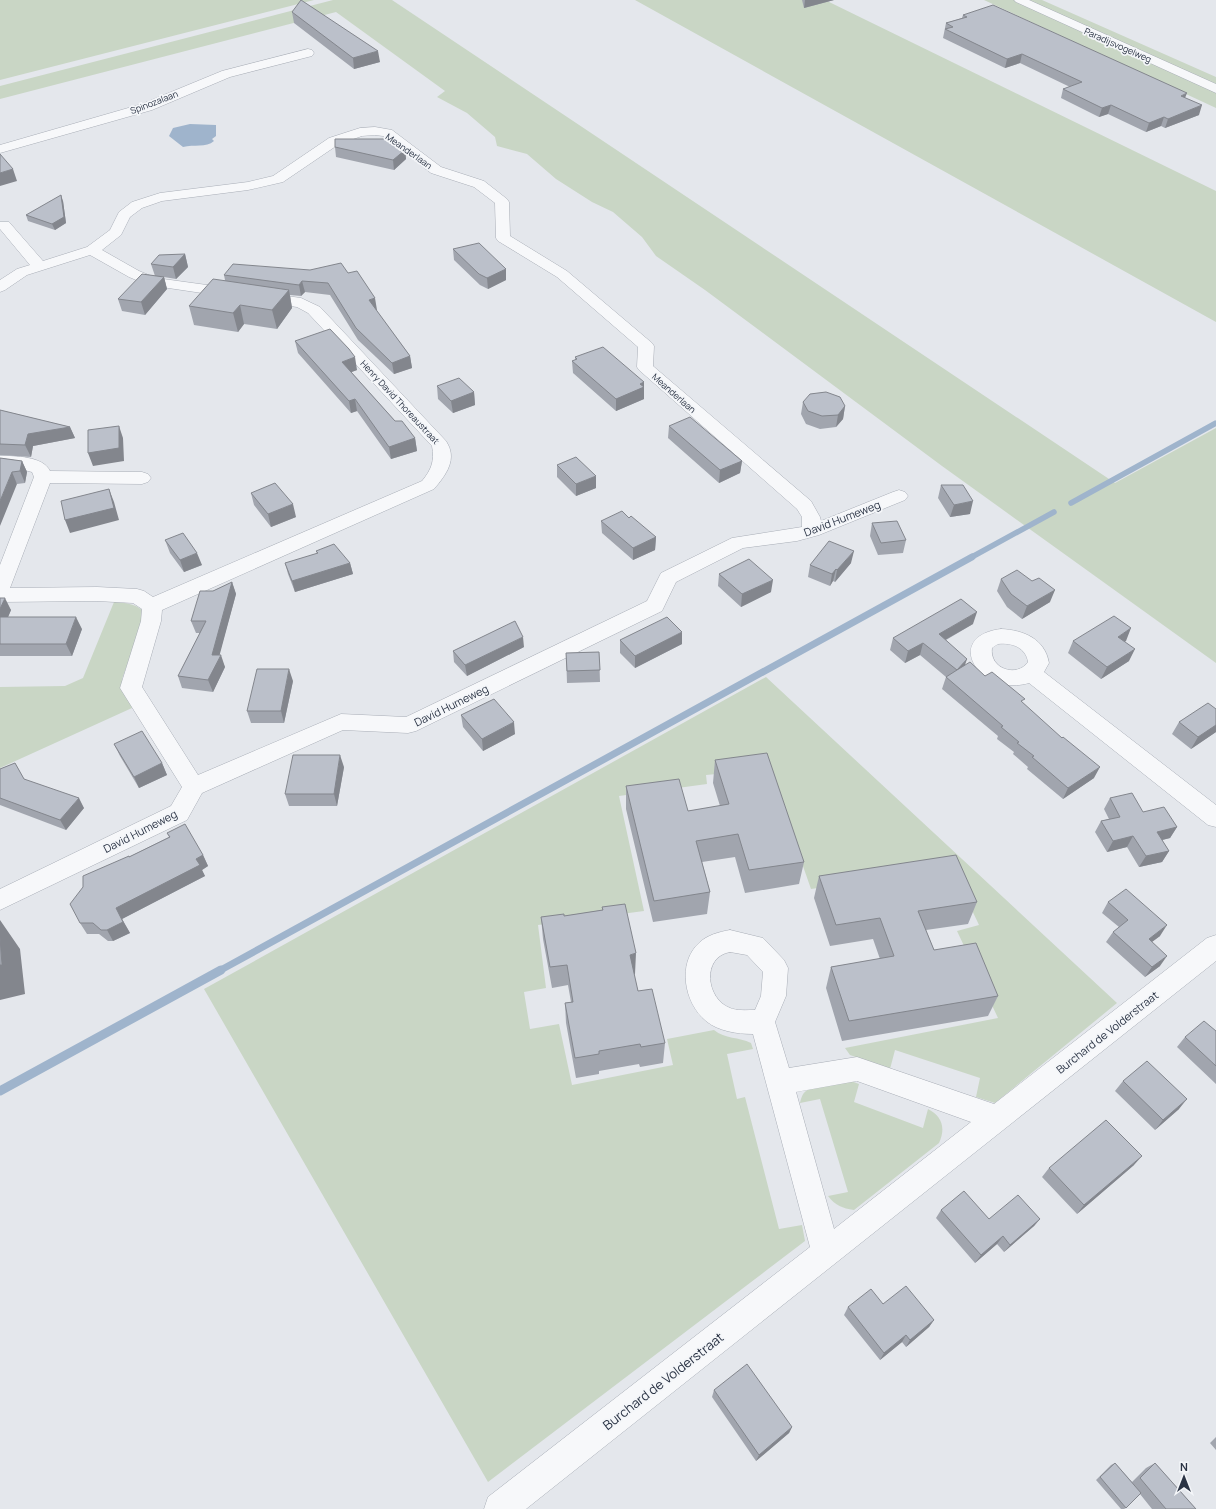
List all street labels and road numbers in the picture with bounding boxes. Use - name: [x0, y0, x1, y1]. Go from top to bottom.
- street label: Paradijsvogelweg: [1082, 24, 1154, 66]
- street label: Spinozalaan: [128, 87, 180, 117]
- street label: Meanderlaan: [383, 130, 435, 172]
- street label: Henry David Thoreaustraat: [357, 357, 443, 447]
- street label: Meanderlaan: [649, 370, 699, 416]
- street label: David Humeweg: [802, 497, 882, 539]
- street label: David Humeweg: [411, 681, 491, 729]
- street label: David Humeweg: [101, 806, 179, 856]
- street label: Burchard de Volderstraat: [1053, 987, 1161, 1077]
- street label: Burchard de Volderstraat: [599, 1328, 727, 1434]

